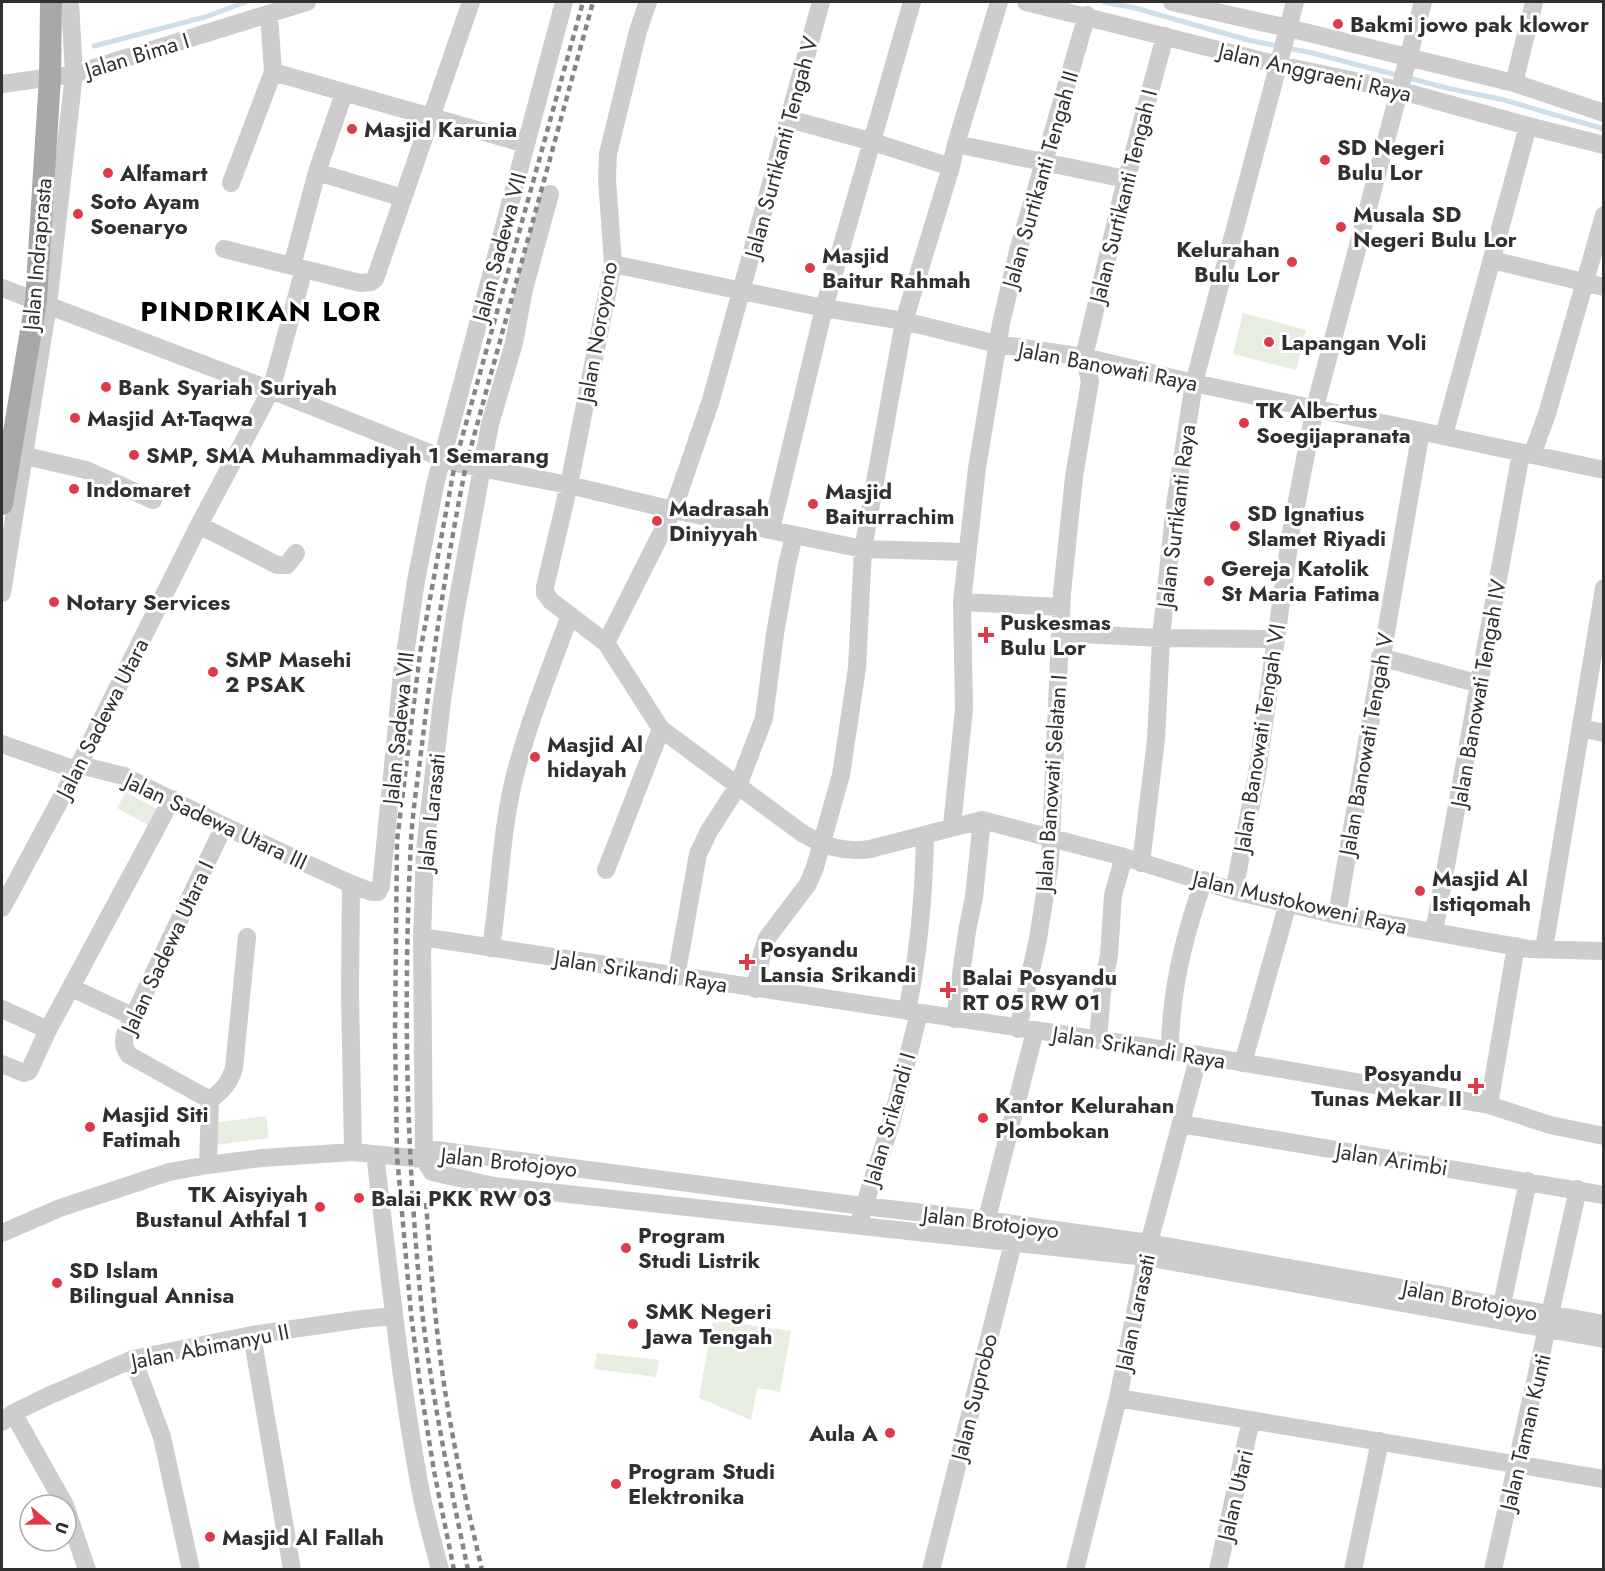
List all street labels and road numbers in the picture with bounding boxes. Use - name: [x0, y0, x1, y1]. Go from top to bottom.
- street label: Jalan Bima I: [78, 24, 193, 87]
- street label: Jalan Surtikanti Tengah V: [735, 32, 826, 264]
- street label: Jalan Anggraeni Raya: [1212, 34, 1415, 110]
- street label: Jalan Surtikanti Tengah II: [993, 67, 1086, 294]
- street label: Jalan Surtikanti Tengah I: [1080, 86, 1165, 309]
- street label: Jalan Sadewa VII: [463, 169, 534, 328]
- street label: Jalan Indraprasta: [14, 177, 60, 334]
- street label: Jalan Noroyono: [568, 259, 625, 408]
- street label: Jalan Banowati Raya: [1013, 332, 1200, 399]
- street label: Jalan Surtikanti Raya: [1149, 423, 1203, 612]
- street label: Jalan Banowati Tengah IV: [1442, 576, 1514, 812]
- street label: Jalan Banowati Tengah VI: [1225, 621, 1293, 858]
- street label: Jalan Banowati Tengah V: [1330, 630, 1401, 861]
- street label: Jalan Sadewa Utara: [46, 632, 156, 806]
- street label: Jalan Sadewa VII: [374, 650, 422, 809]
- street label: Jalan Banowati Selatan I: [1027, 673, 1075, 896]
- street label: Jalan Larasati: [409, 751, 453, 876]
- street label: Jalan Sadewa Utara III: [117, 763, 313, 877]
- street label: Jalan Sadewa Utara I: [112, 855, 221, 1042]
- street label: Jalan Mustokoweni Raya: [1187, 861, 1410, 942]
- street label: Jalan Srikandi Raya: [549, 941, 730, 1000]
- street label: Jalan Srikandi Raya: [1047, 1017, 1228, 1076]
- street label: Jalan Srikandi I: [854, 1049, 923, 1192]
- street label: Jalan Arimbi: [1331, 1134, 1450, 1184]
- street label: Jalan Brotojoyo: [436, 1139, 579, 1185]
- street label: Jalan Brotojoyo: [918, 1197, 1061, 1246]
- street label: Jalan Larasati: [1106, 1251, 1163, 1376]
- street label: Jalan Brotojoyo: [1397, 1271, 1540, 1329]
- street label: Jalan Abimanyu II: [125, 1315, 292, 1378]
- street label: Jalan Suprobo: [942, 1330, 1005, 1467]
- street label: Jalan Taman Kunti: [1491, 1350, 1559, 1516]
- street label: Jalan Utari: [1208, 1446, 1261, 1547]

